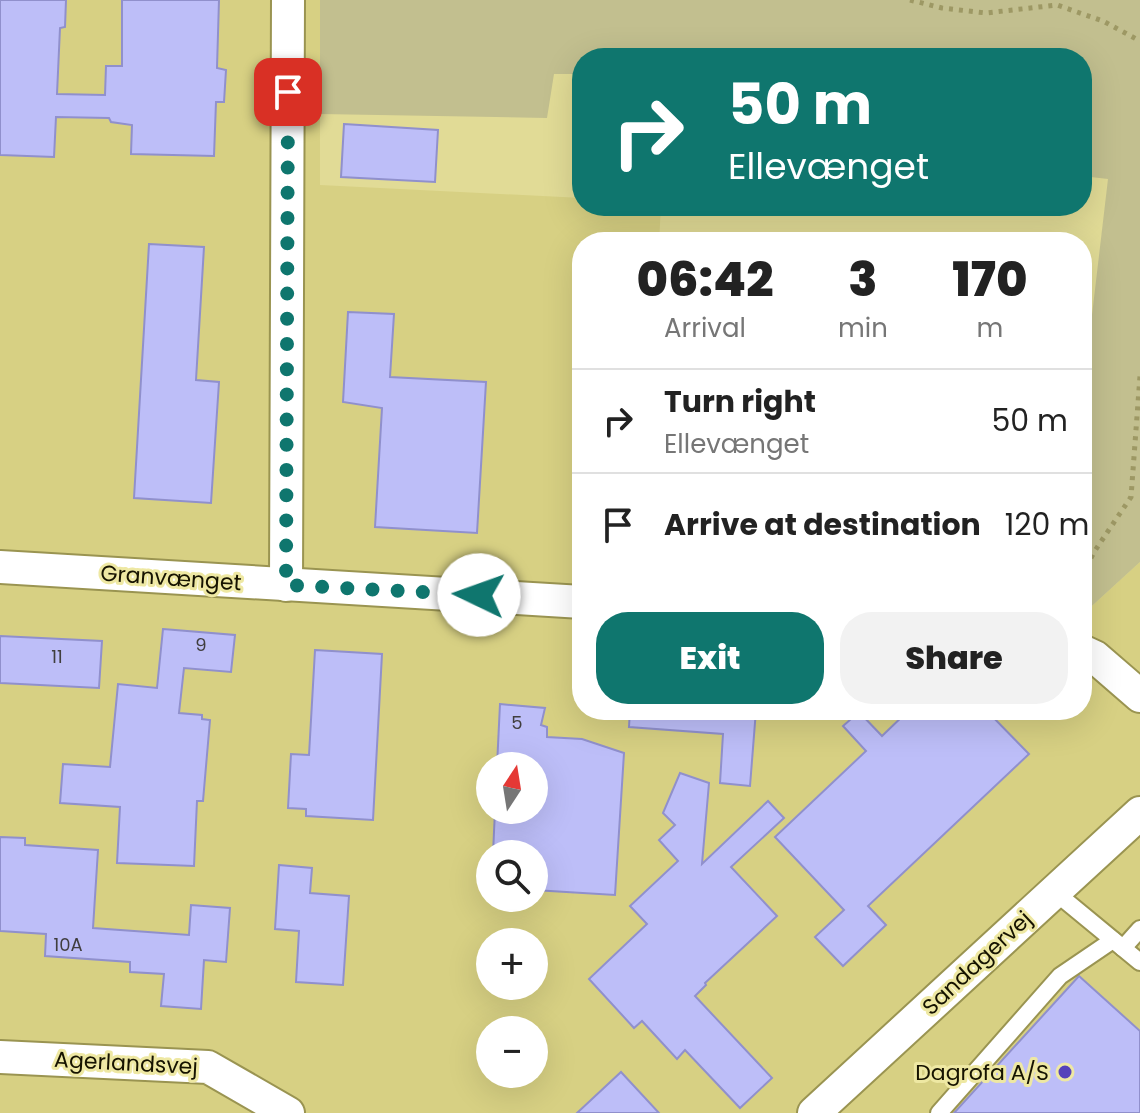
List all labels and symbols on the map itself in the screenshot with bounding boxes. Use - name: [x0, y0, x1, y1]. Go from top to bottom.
- pin: [254, 58, 322, 126]
- position arrow: [437, 553, 521, 637]
- street label: Granvænget: [99, 558, 243, 598]
- house number: 9: [195, 632, 207, 657]
- house number: 11: [51, 644, 63, 669]
- house number: 5: [511, 710, 523, 735]
- north arrow: [476, 752, 548, 824]
- street label: Sandagervej: [915, 904, 1039, 1022]
- house number: 10A: [53, 932, 83, 957]
- street label: Agerlandsvej: [53, 1044, 199, 1082]
- place label: Dagrofa A/S: [915, 1057, 1049, 1088]
- marker: Dagrofa A/S: [1056, 1063, 1074, 1081]

